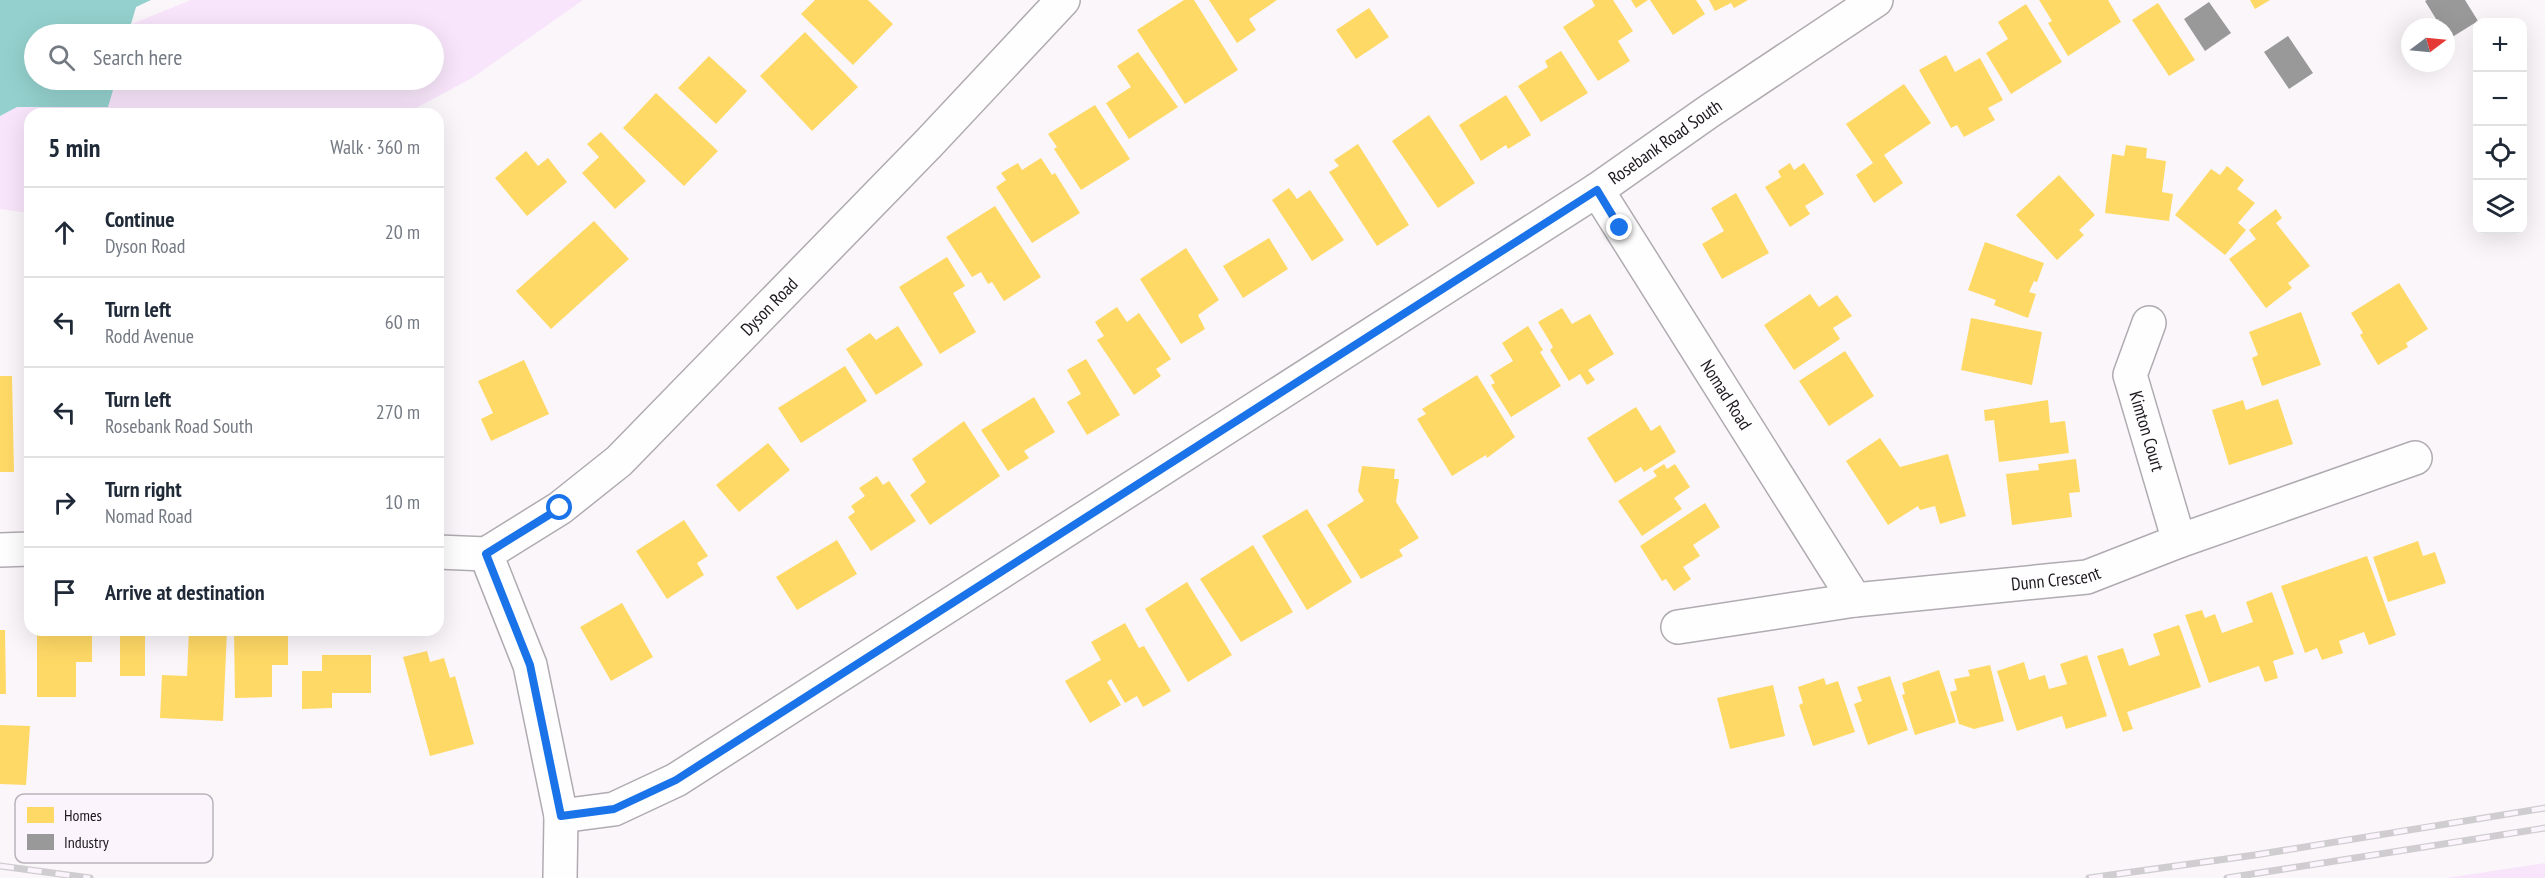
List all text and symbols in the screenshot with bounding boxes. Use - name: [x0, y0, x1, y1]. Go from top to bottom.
- north arrow: [2401, 18, 2455, 72]
- map controls: [2473, 18, 2527, 234]
- button: +: [2473, 18, 2527, 72]
- search box: [24, 24, 444, 90]
- icon: search: [45, 41, 78, 74]
- text: Search here: [93, 43, 182, 71]
- button: −: [2473, 72, 2527, 126]
- street label: Rosebank Road South: [1604, 94, 1726, 189]
- button: locate: [2473, 126, 2527, 180]
- text: 5 min: [48, 131, 101, 164]
- text: Walk · 360 m: [330, 134, 420, 160]
- button: layers: [2473, 180, 2527, 234]
- text: Continue: [105, 205, 175, 233]
- route end: [1606, 214, 1632, 240]
- icon: ahead: [48, 216, 81, 249]
- text: 20 m: [385, 219, 420, 245]
- text: Dyson Road: [105, 233, 185, 259]
- street label: Dyson Road: [736, 272, 802, 340]
- text: Turn left: [105, 295, 171, 323]
- icon: left: [48, 306, 81, 339]
- text: 60 m: [385, 309, 420, 335]
- text: Rodd Avenue: [105, 323, 194, 349]
- street label: Nomad Road: [1696, 355, 1757, 434]
- text: Turn left: [105, 385, 171, 413]
- street label: Kimton Court: [2124, 388, 2170, 474]
- icon: left: [48, 396, 81, 429]
- text: 270 m: [376, 399, 420, 425]
- text: Rosebank Road South: [105, 413, 253, 439]
- text: Turn right: [105, 475, 182, 503]
- icon: right: [48, 486, 81, 519]
- text: 10 m: [385, 489, 420, 515]
- route start: [546, 494, 572, 520]
- text: Nomad Road: [105, 503, 192, 529]
- street label: Dunn Crescent: [2010, 561, 2104, 595]
- icon: arrive: [48, 576, 81, 609]
- text: Arrive at destination: [105, 578, 265, 606]
- legend: [15, 794, 213, 863]
- text: Homes: [64, 805, 102, 825]
- text: Industry: [64, 832, 109, 852]

